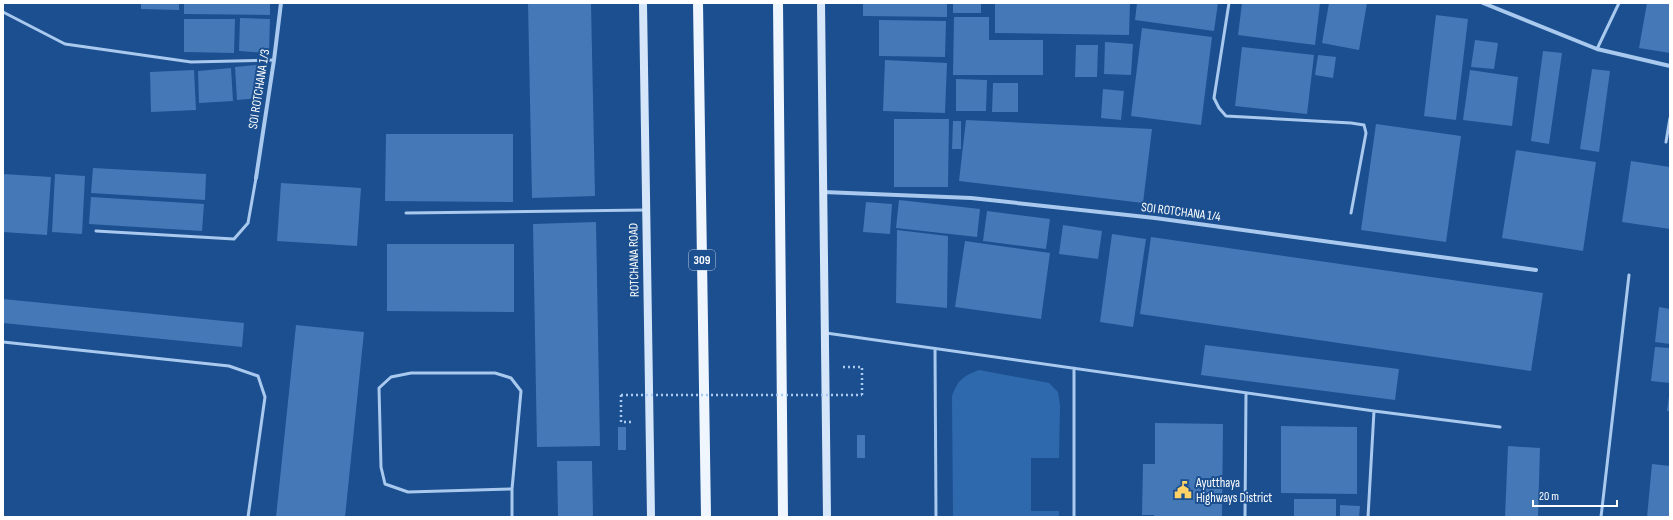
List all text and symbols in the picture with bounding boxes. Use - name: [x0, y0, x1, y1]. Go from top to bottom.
- street label: SOI ROTCHANA 1/3: [245, 48, 273, 130]
- street label: SOI ROTCHANA 1/4: [1140, 199, 1222, 225]
- street label: ROTCHANA ROAD: [625, 223, 643, 297]
- road number: 309: [689, 250, 715, 270]
- place label: Ayutthaya Highways District: [1195, 475, 1272, 506]
- public building icon: Ayutthaya Highways District: [1173, 480, 1193, 500]
- scale bar: [1533, 482, 1617, 508]
- text: 20 m: [1539, 489, 1559, 504]

